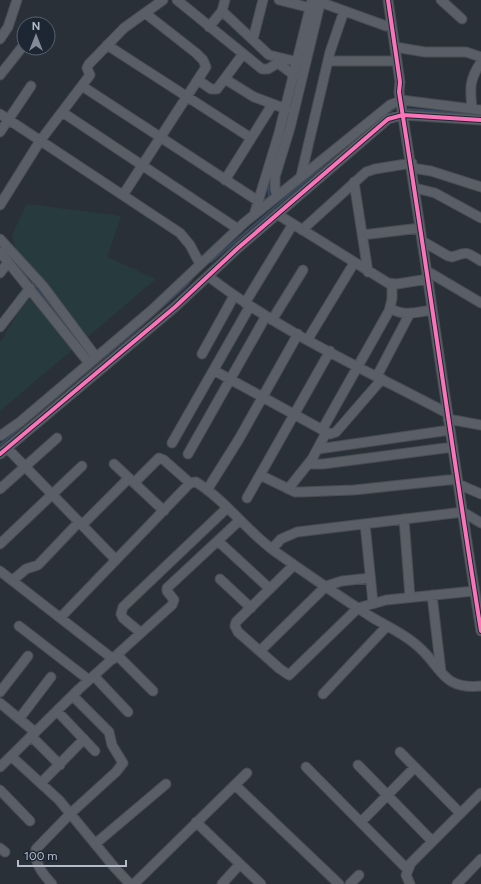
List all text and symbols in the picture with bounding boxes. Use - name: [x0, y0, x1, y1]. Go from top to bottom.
- north arrow: [16, 16, 56, 56]
- text: N: [32, 20, 40, 33]
- scale bar: [18, 842, 126, 868]
- text: 100 m: [24, 849, 58, 863]

